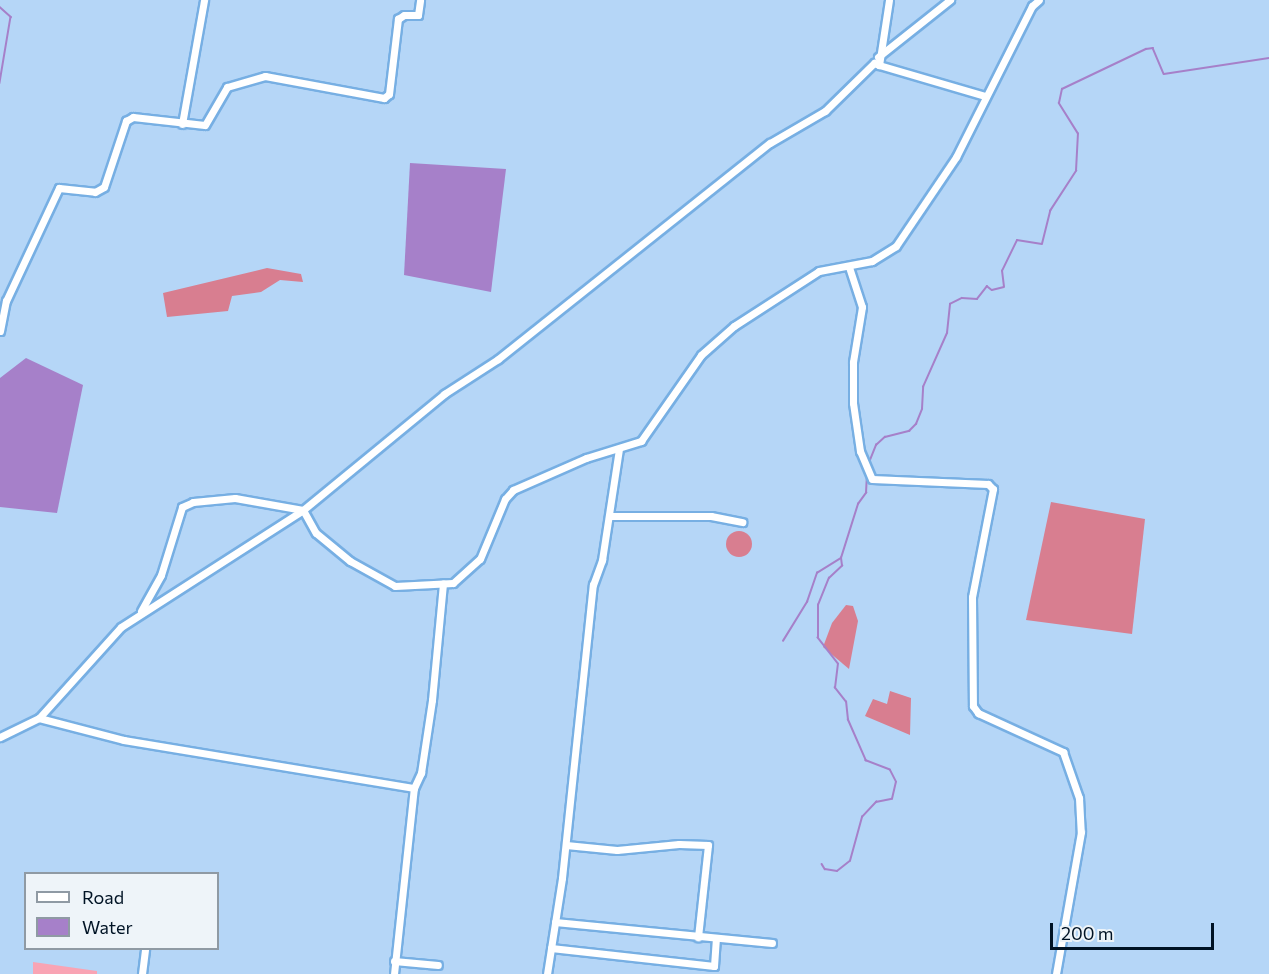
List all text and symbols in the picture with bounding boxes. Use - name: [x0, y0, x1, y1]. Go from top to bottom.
- legend: [24, 872, 219, 950]
- text: Road: [82, 886, 124, 908]
- scale bar: [1053, 911, 1216, 949]
- text: Water: [82, 916, 133, 938]
- text: 200 m: [1061, 922, 1114, 944]

